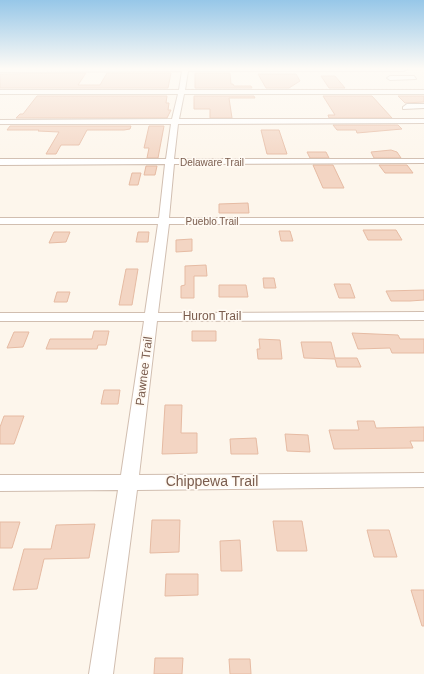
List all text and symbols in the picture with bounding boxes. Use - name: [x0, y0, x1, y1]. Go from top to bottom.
- street label: Delaware Trail: [180, 157, 244, 168]
- street label: Pueblo Trail: [186, 216, 238, 227]
- street label: Huron Trail: [183, 309, 241, 323]
- street label: Pawnee Trail: [133, 336, 155, 406]
- street label: Chippewa Trail: [166, 473, 258, 489]

